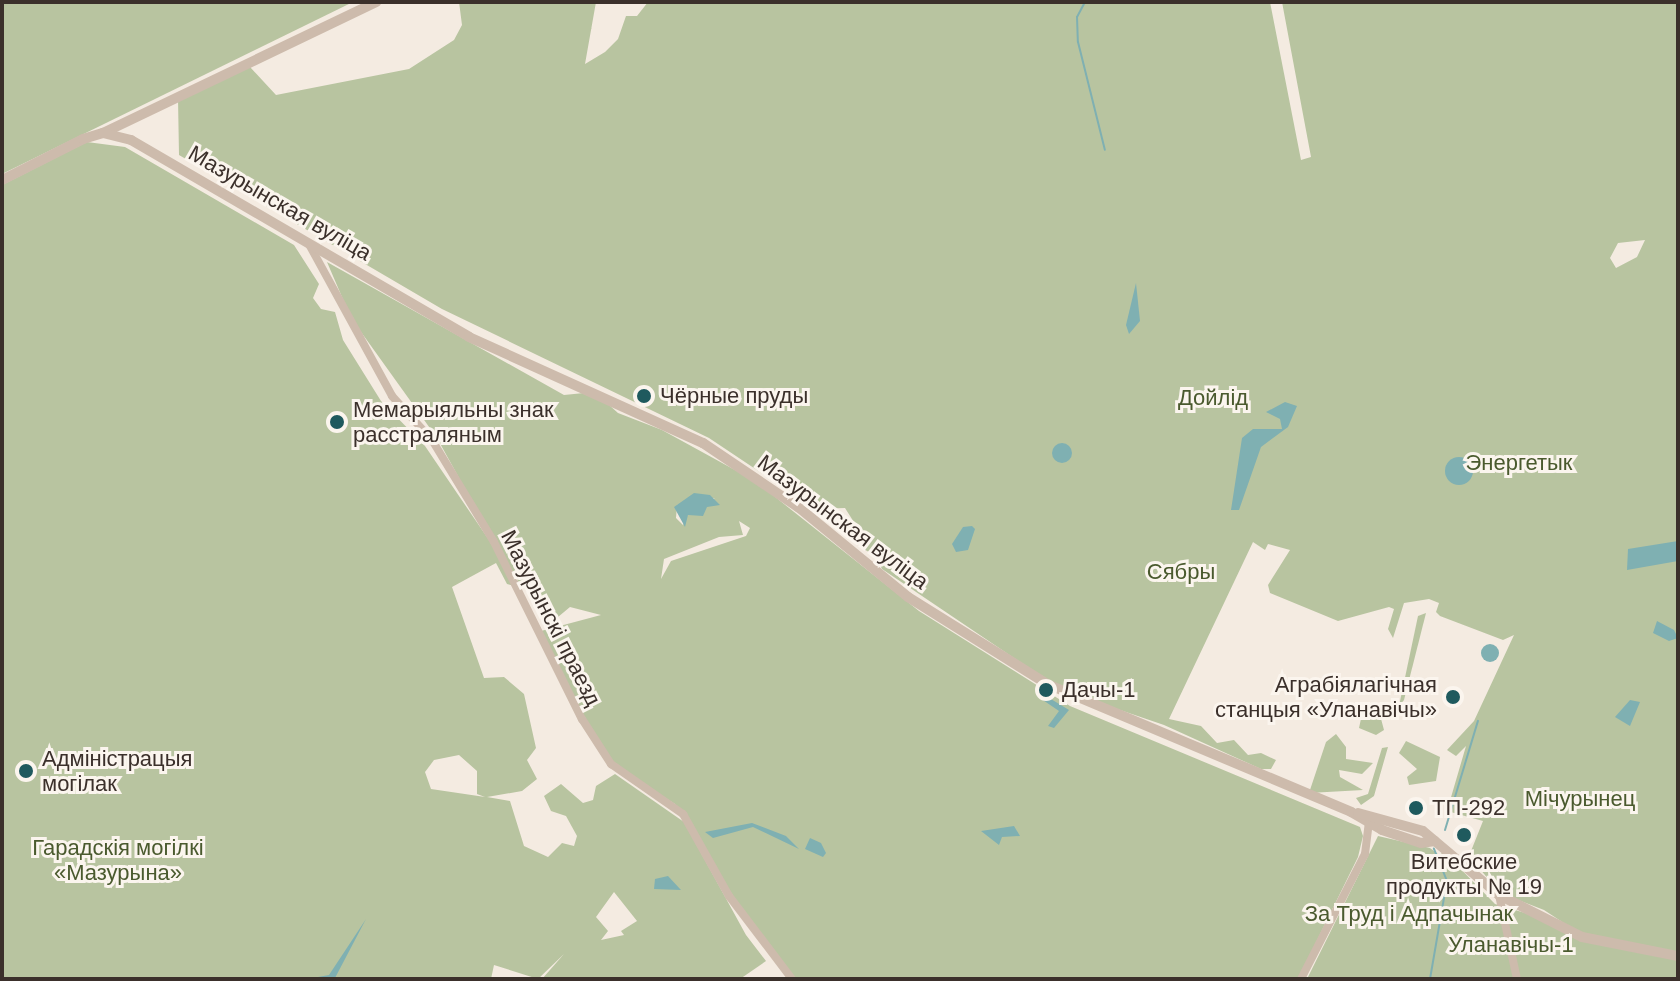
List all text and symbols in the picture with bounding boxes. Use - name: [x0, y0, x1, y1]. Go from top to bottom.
- street label: Мазурынская вуліца: [184, 140, 376, 266]
- place label: Чёрные пруды: [660, 383, 808, 409]
- park label: Дойлід: [1178, 385, 1248, 411]
- marker: Чёрные пруды: [635, 387, 653, 405]
- place label: Мемарыяльны знак расстраляным: [353, 396, 554, 448]
- marker: Мемарыяльны знак расстраляным: [328, 413, 346, 431]
- street label: Мазурынская вуліца: [752, 449, 934, 595]
- park label: Энергетык: [1466, 450, 1572, 476]
- street label: Мазурынскі праезд: [495, 526, 607, 710]
- park label: Сябры: [1147, 559, 1215, 585]
- place label: Аграбіялагічная станцыя «Уланавічы»: [1215, 671, 1437, 722]
- place label: Дачы-1: [1062, 677, 1135, 703]
- marker: Дачы-1: [1037, 681, 1055, 699]
- marker: Аграбіялагічная станцыя «Уланавічы»: [1444, 688, 1462, 706]
- place label: Адміністрацыя могілак: [42, 745, 192, 796]
- marker: Адміністрацыя могілак: [17, 762, 35, 780]
- park label: Мічурынец: [1525, 786, 1635, 812]
- place label: ТП-292: [1432, 795, 1505, 821]
- marker: ТП-292: [1407, 799, 1425, 817]
- marker: Витебские продукты № 19: [1455, 826, 1473, 844]
- park label: Гарадскія могілкі «Мазурына»: [32, 834, 204, 886]
- place label: Витебские продукты № 19: [1386, 848, 1542, 900]
- park label: За Труд і Адпачынак: [1305, 901, 1513, 927]
- park label: Уланавічы-1: [1448, 932, 1574, 958]

